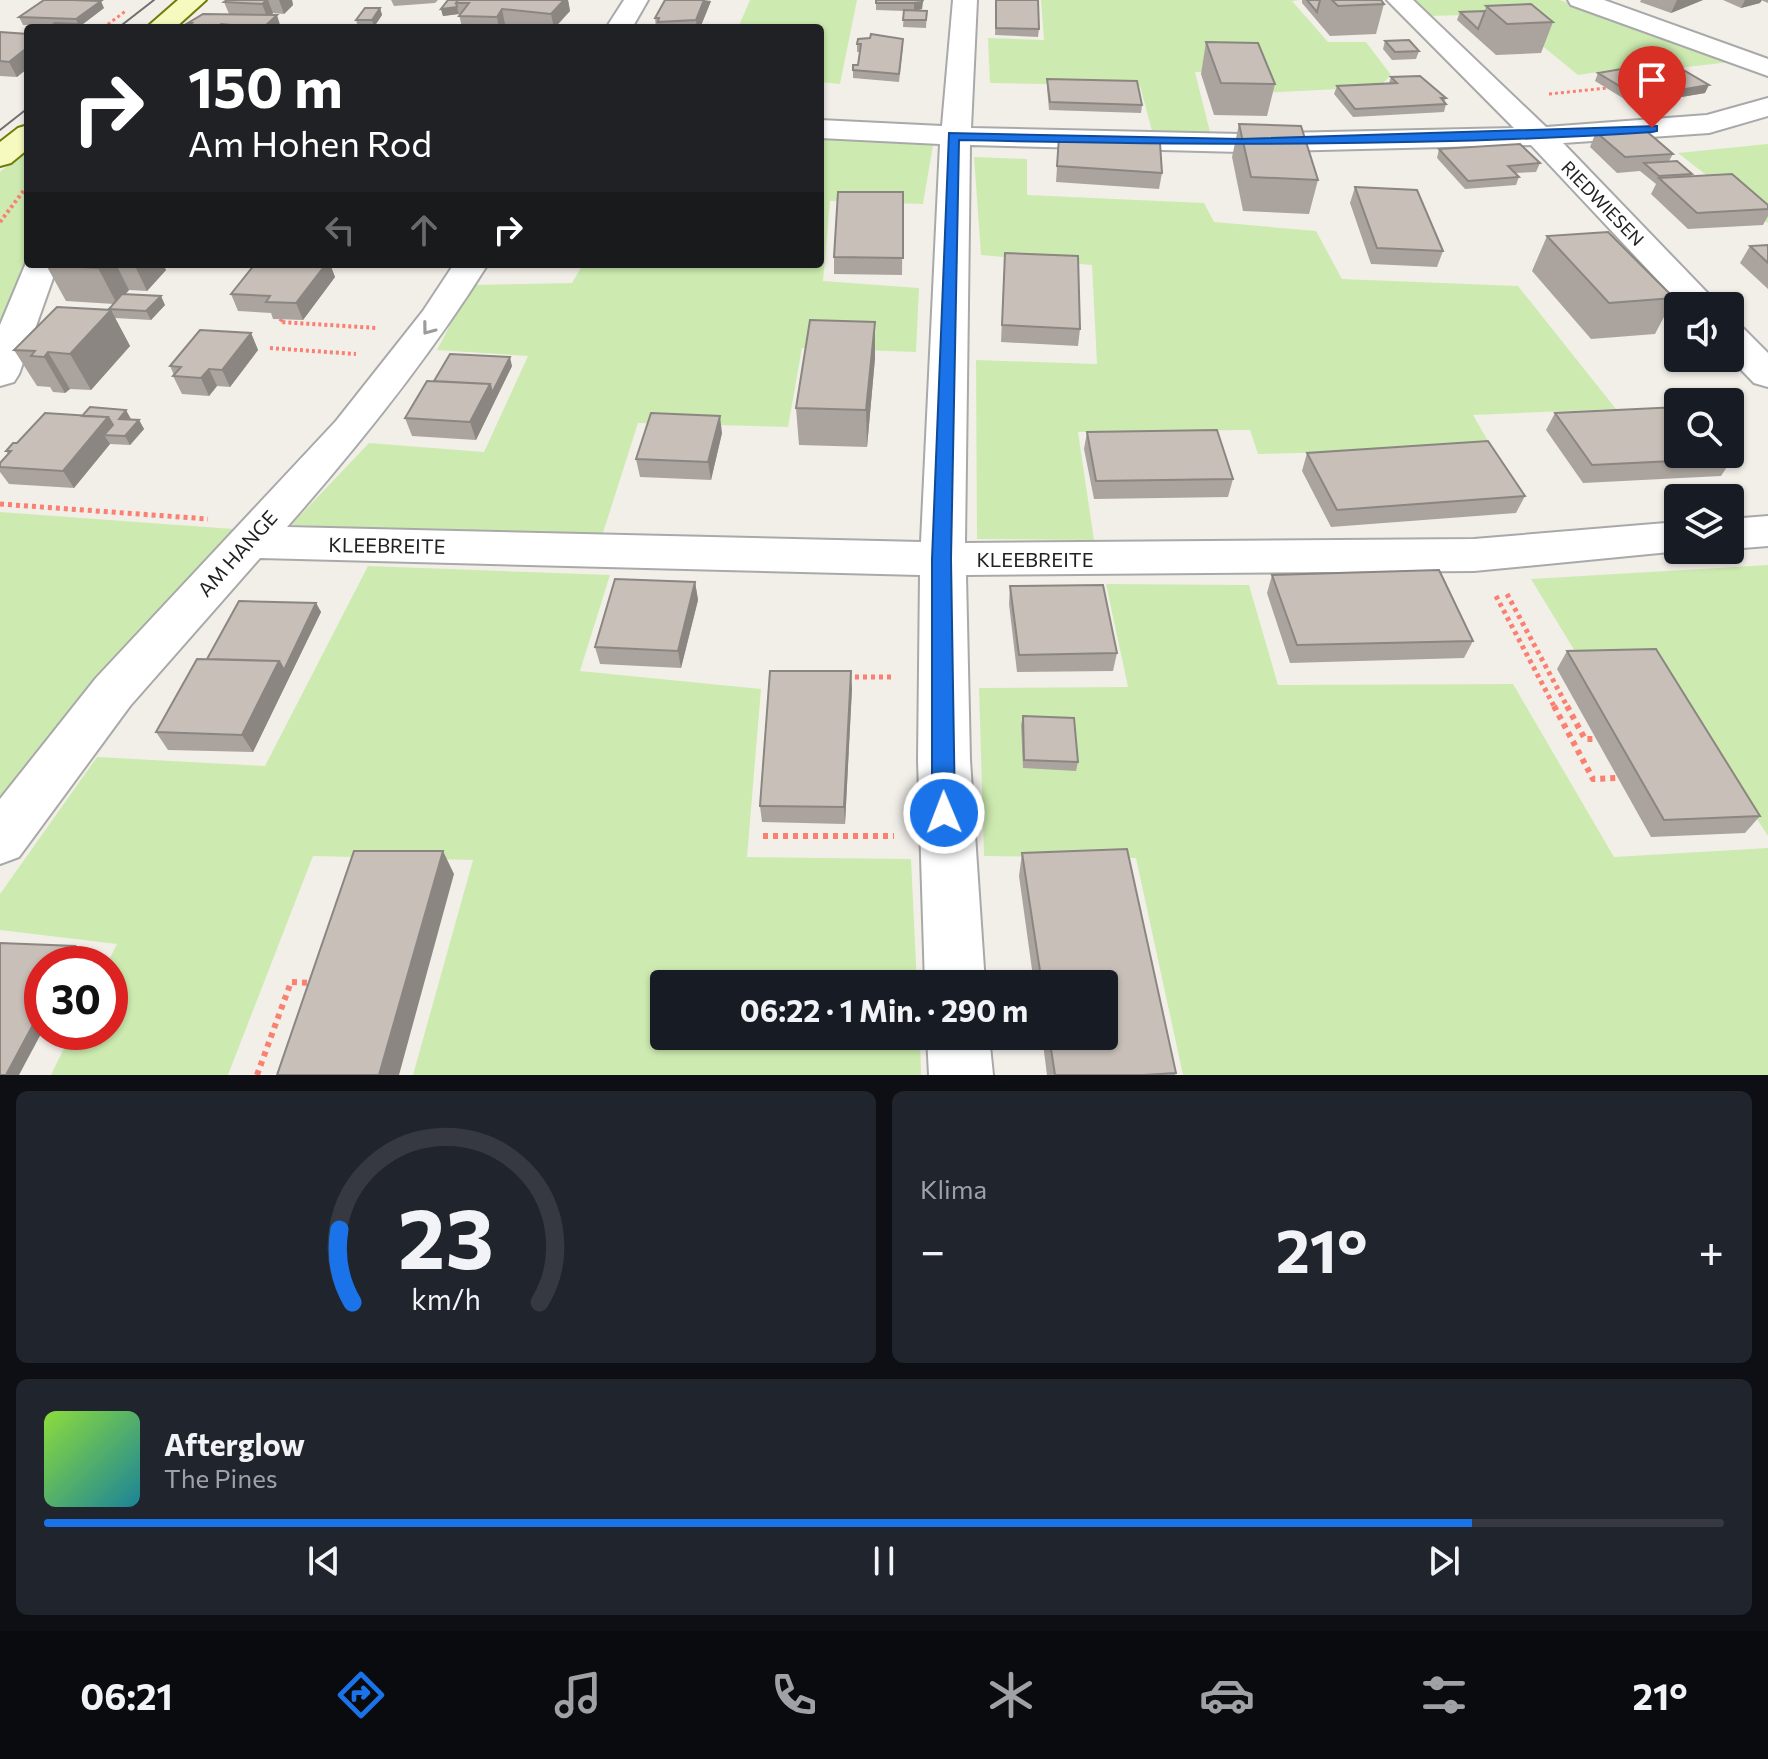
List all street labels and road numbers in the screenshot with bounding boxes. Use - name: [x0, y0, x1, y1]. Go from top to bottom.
- street label: RIEDWIESEN: [1557, 156, 1649, 250]
- street label: AM HANGE: [192, 505, 282, 601]
- street label: KLEEBREITE: [328, 532, 446, 558]
- street label: KLEEBREITE: [976, 547, 1094, 571]

